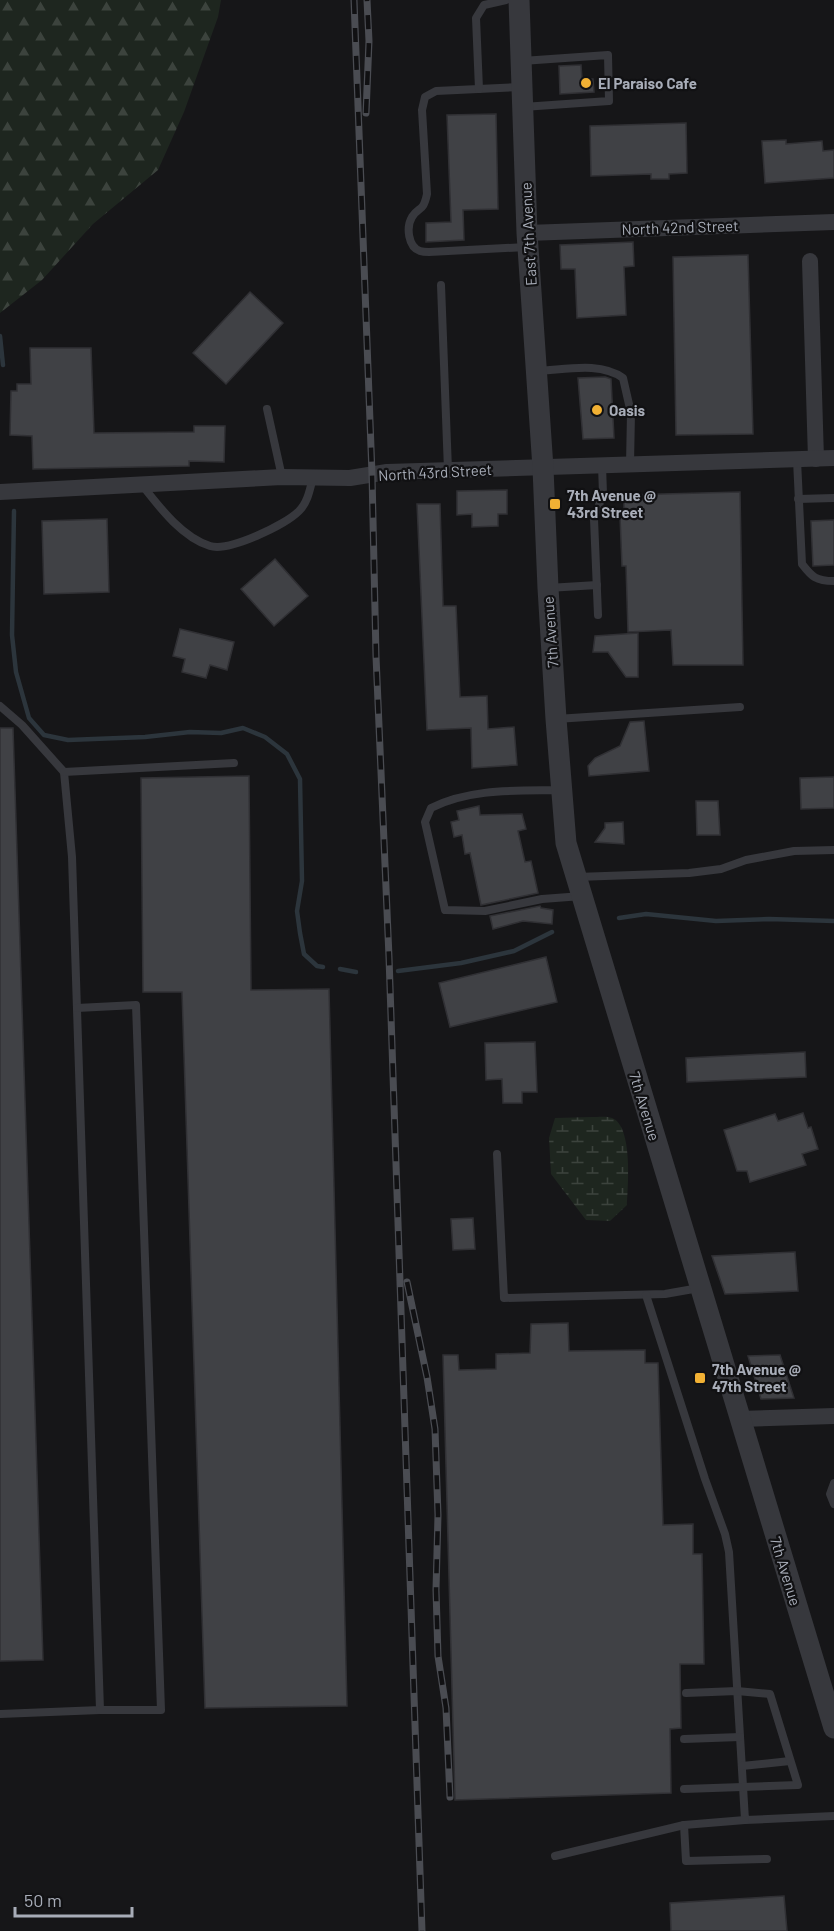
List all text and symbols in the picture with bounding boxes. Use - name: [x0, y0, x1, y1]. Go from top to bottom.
- place label: El Paraiso Cafe: [598, 74, 697, 92]
- marker: El Paraiso Cafe: [579, 76, 593, 90]
- street label: East 7th Avenue: [516, 182, 540, 286]
- street label: North 42nd Street: [621, 216, 739, 238]
- place label: Oasis: [609, 401, 646, 419]
- marker: Oasis: [590, 403, 604, 417]
- street label: North 43rd Street: [378, 460, 492, 484]
- place label: 7th Avenue @ 43rd Street: [567, 486, 656, 521]
- marker: 7th Avenue @ 43rd Street: [548, 497, 562, 511]
- street label: 7th Avenue: [539, 596, 561, 668]
- street label: 7th Avenue: [626, 1069, 664, 1143]
- place label: 7th Avenue @ 47th Street: [712, 1360, 801, 1395]
- marker: 7th Avenue @ 47th Street: [693, 1371, 707, 1385]
- street label: 7th Avenue: [767, 1534, 805, 1608]
- scale bar: [15, 1880, 132, 1918]
- text: 50 m: [24, 1889, 62, 1911]

